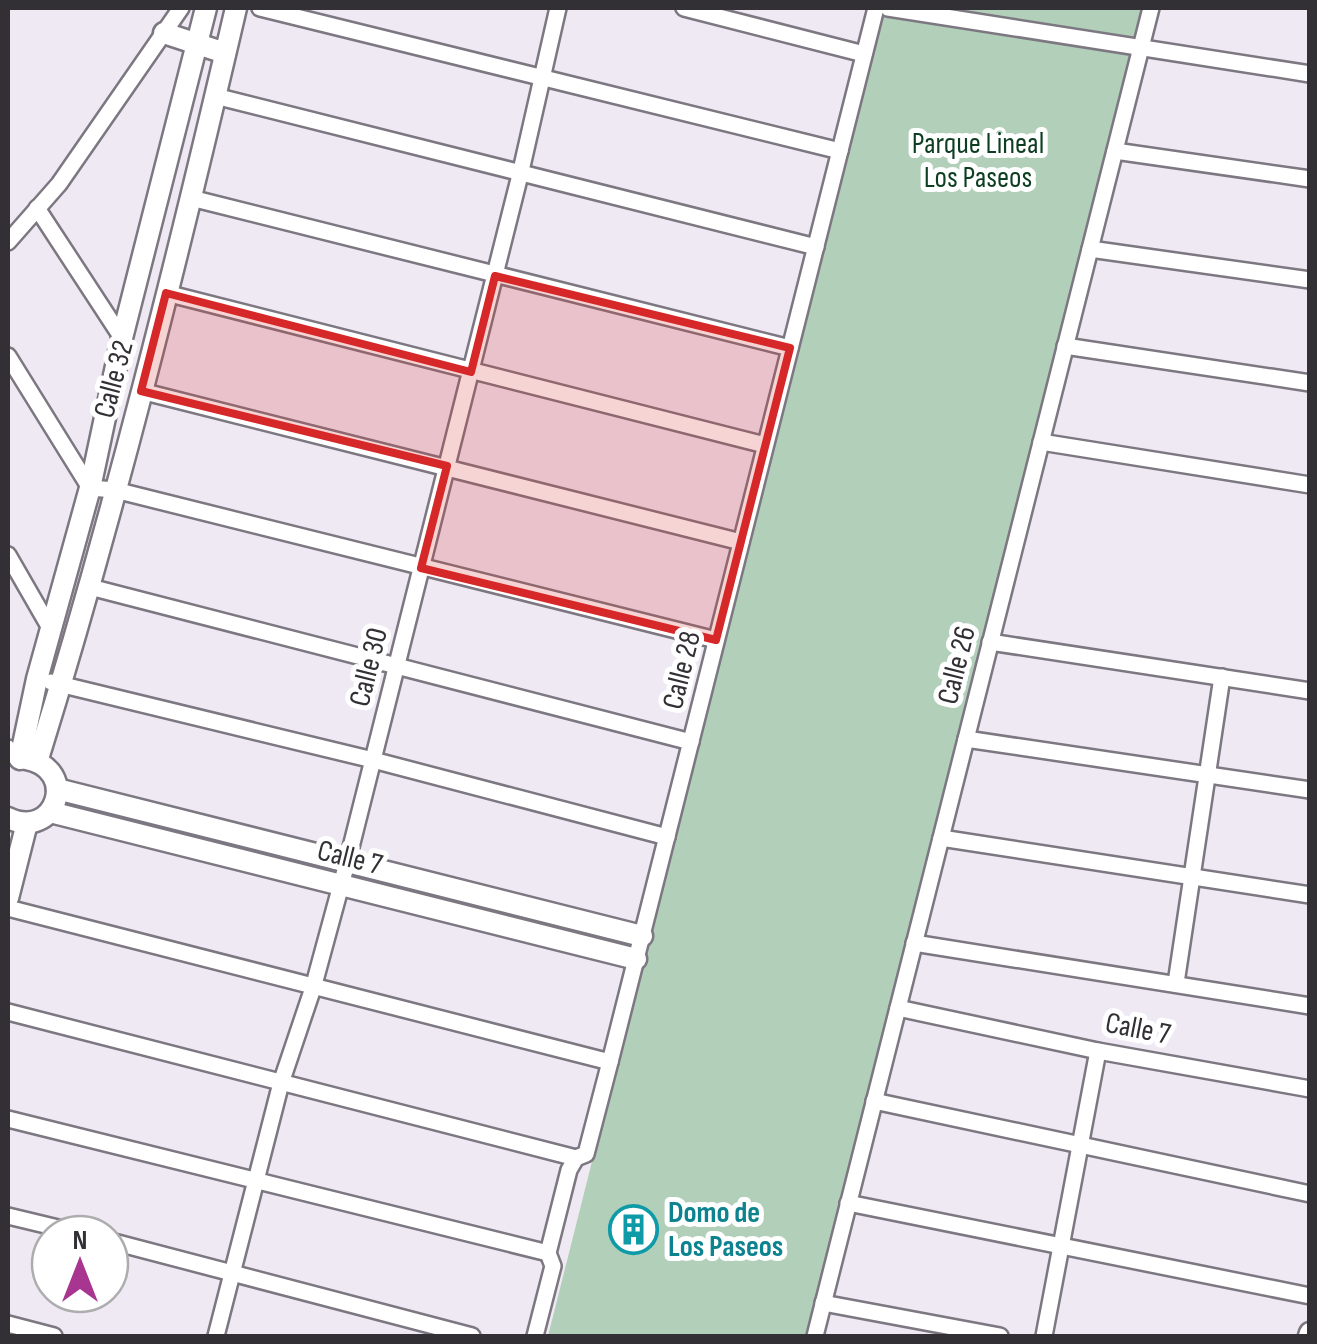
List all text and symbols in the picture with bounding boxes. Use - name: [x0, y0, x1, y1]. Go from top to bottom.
- park label: Parque Lineal Los Paseos: [912, 126, 1044, 196]
- street label: Calle 32: [86, 337, 142, 422]
- street label: Calle 26: [930, 623, 984, 708]
- street label: Calle 30: [342, 624, 396, 710]
- street label: Calle 28: [655, 628, 709, 713]
- street label: Calle 7: [314, 833, 386, 883]
- street label: Calle 7: [1102, 1005, 1173, 1053]
- place label: Domo de Los Paseos: [668, 1195, 783, 1265]
- building icon: Domo de Los Paseos: [607, 1203, 659, 1255]
- north arrow: [30, 1214, 130, 1314]
- text: N: [73, 1224, 87, 1257]

